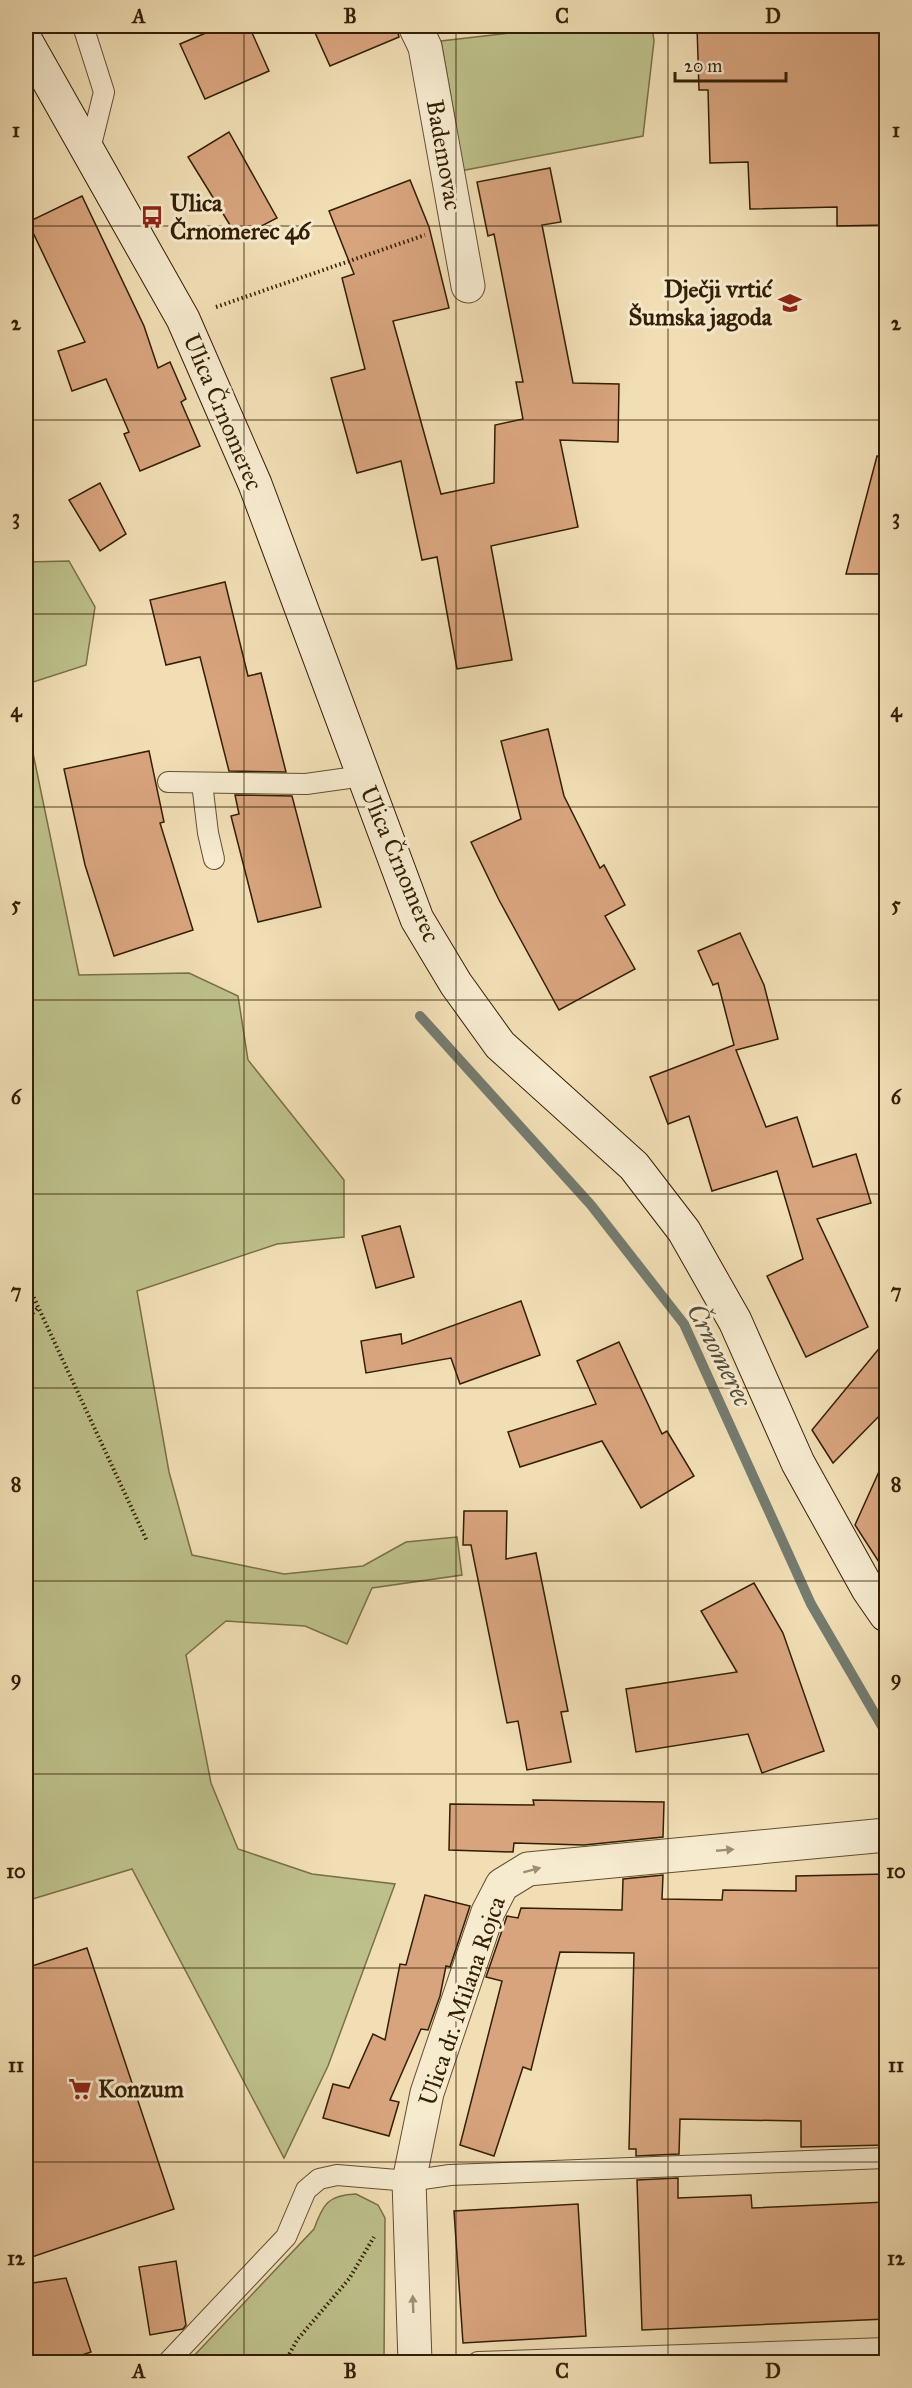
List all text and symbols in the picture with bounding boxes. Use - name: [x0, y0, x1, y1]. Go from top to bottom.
- text: A: [130, 4, 146, 28]
- text: B: [343, 4, 357, 28]
- text: C: [555, 4, 569, 28]
- text: D: [765, 4, 781, 28]
- scale bar: [675, 45, 786, 83]
- text: 20 m: [684, 55, 722, 77]
- street label: Bademovac: [420, 97, 468, 213]
- text: 1: [12, 118, 20, 142]
- text: 1: [892, 118, 900, 142]
- place label: Ulica Črnomerec 46: [170, 188, 312, 246]
- bus stop icon: Ulica Črnomerec 46: [139, 204, 165, 230]
- place label: Dječji vrtić Šumska jagoda: [628, 274, 774, 332]
- school or university icon: Dječji vrtić Šumska jagoda: [777, 290, 803, 316]
- text: 2: [11, 311, 22, 335]
- text: 2: [891, 311, 902, 335]
- street label: Ulica Črnomerec: [177, 329, 269, 495]
- text: 3: [12, 505, 20, 530]
- text: 3: [892, 505, 900, 530]
- text: 4: [10, 698, 22, 723]
- text: 4: [890, 698, 902, 723]
- street label: Ulica Črnomerec: [354, 781, 446, 947]
- text: 5: [11, 892, 21, 916]
- text: 5: [891, 892, 901, 916]
- text: 6: [11, 1085, 23, 1109]
- text: 6: [891, 1085, 903, 1109]
- text: 7: [11, 1279, 22, 1303]
- text: 7: [891, 1279, 902, 1303]
- water label: Črnomerec: [680, 1298, 760, 1413]
- text: 8: [11, 1472, 21, 1496]
- text: 8: [891, 1472, 901, 1496]
- text: 9: [11, 1666, 21, 1691]
- text: 9: [891, 1666, 901, 1691]
- one-way arrow: [716, 1845, 735, 1855]
- text: 10: [6, 1859, 26, 1883]
- text: 10: [886, 1859, 906, 1883]
- one-way arrow: [523, 1865, 541, 1874]
- street label: Ulica dr. Milana Rojca: [412, 1892, 512, 2110]
- text: 11: [8, 2053, 24, 2077]
- text: 11: [888, 2053, 904, 2077]
- place label: Konzum: [98, 2074, 185, 2104]
- supermarket icon: Konzum: [67, 2076, 93, 2102]
- text: 12: [7, 2246, 26, 2270]
- text: 12: [887, 2246, 906, 2270]
- one-way arrow: [409, 2295, 418, 2314]
- text: A: [130, 2359, 146, 2383]
- text: B: [343, 2359, 357, 2383]
- text: C: [555, 2359, 569, 2383]
- text: D: [765, 2359, 781, 2383]

